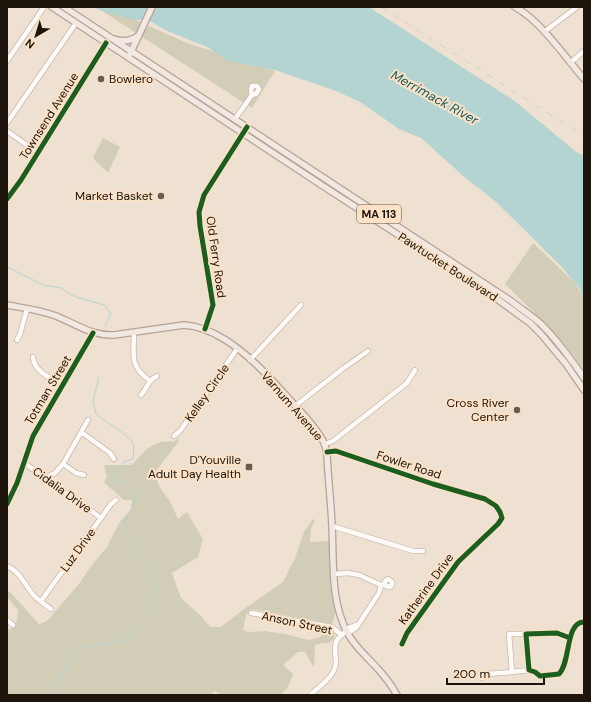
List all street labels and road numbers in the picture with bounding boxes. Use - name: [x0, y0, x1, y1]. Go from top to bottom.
- street label: Townsend Avenue: [16, 69, 82, 163]
- road number: MA 113: [357, 205, 401, 223]
- street label: Old Ferry Road: [202, 215, 230, 299]
- street label: Pawtucket Boulevard: [395, 229, 501, 305]
- street label: Totman Street: [21, 352, 75, 428]
- street label: Kelley Circle: [181, 361, 233, 425]
- street label: Varnum Avenue: [258, 368, 327, 444]
- street label: Fowler Road: [375, 447, 443, 483]
- street label: Cidalia Drive: [29, 463, 95, 517]
- street label: Luz Drive: [57, 525, 99, 575]
- street label: Katherine Drive: [395, 550, 457, 628]
- street label: Anson Street: [260, 608, 334, 638]

